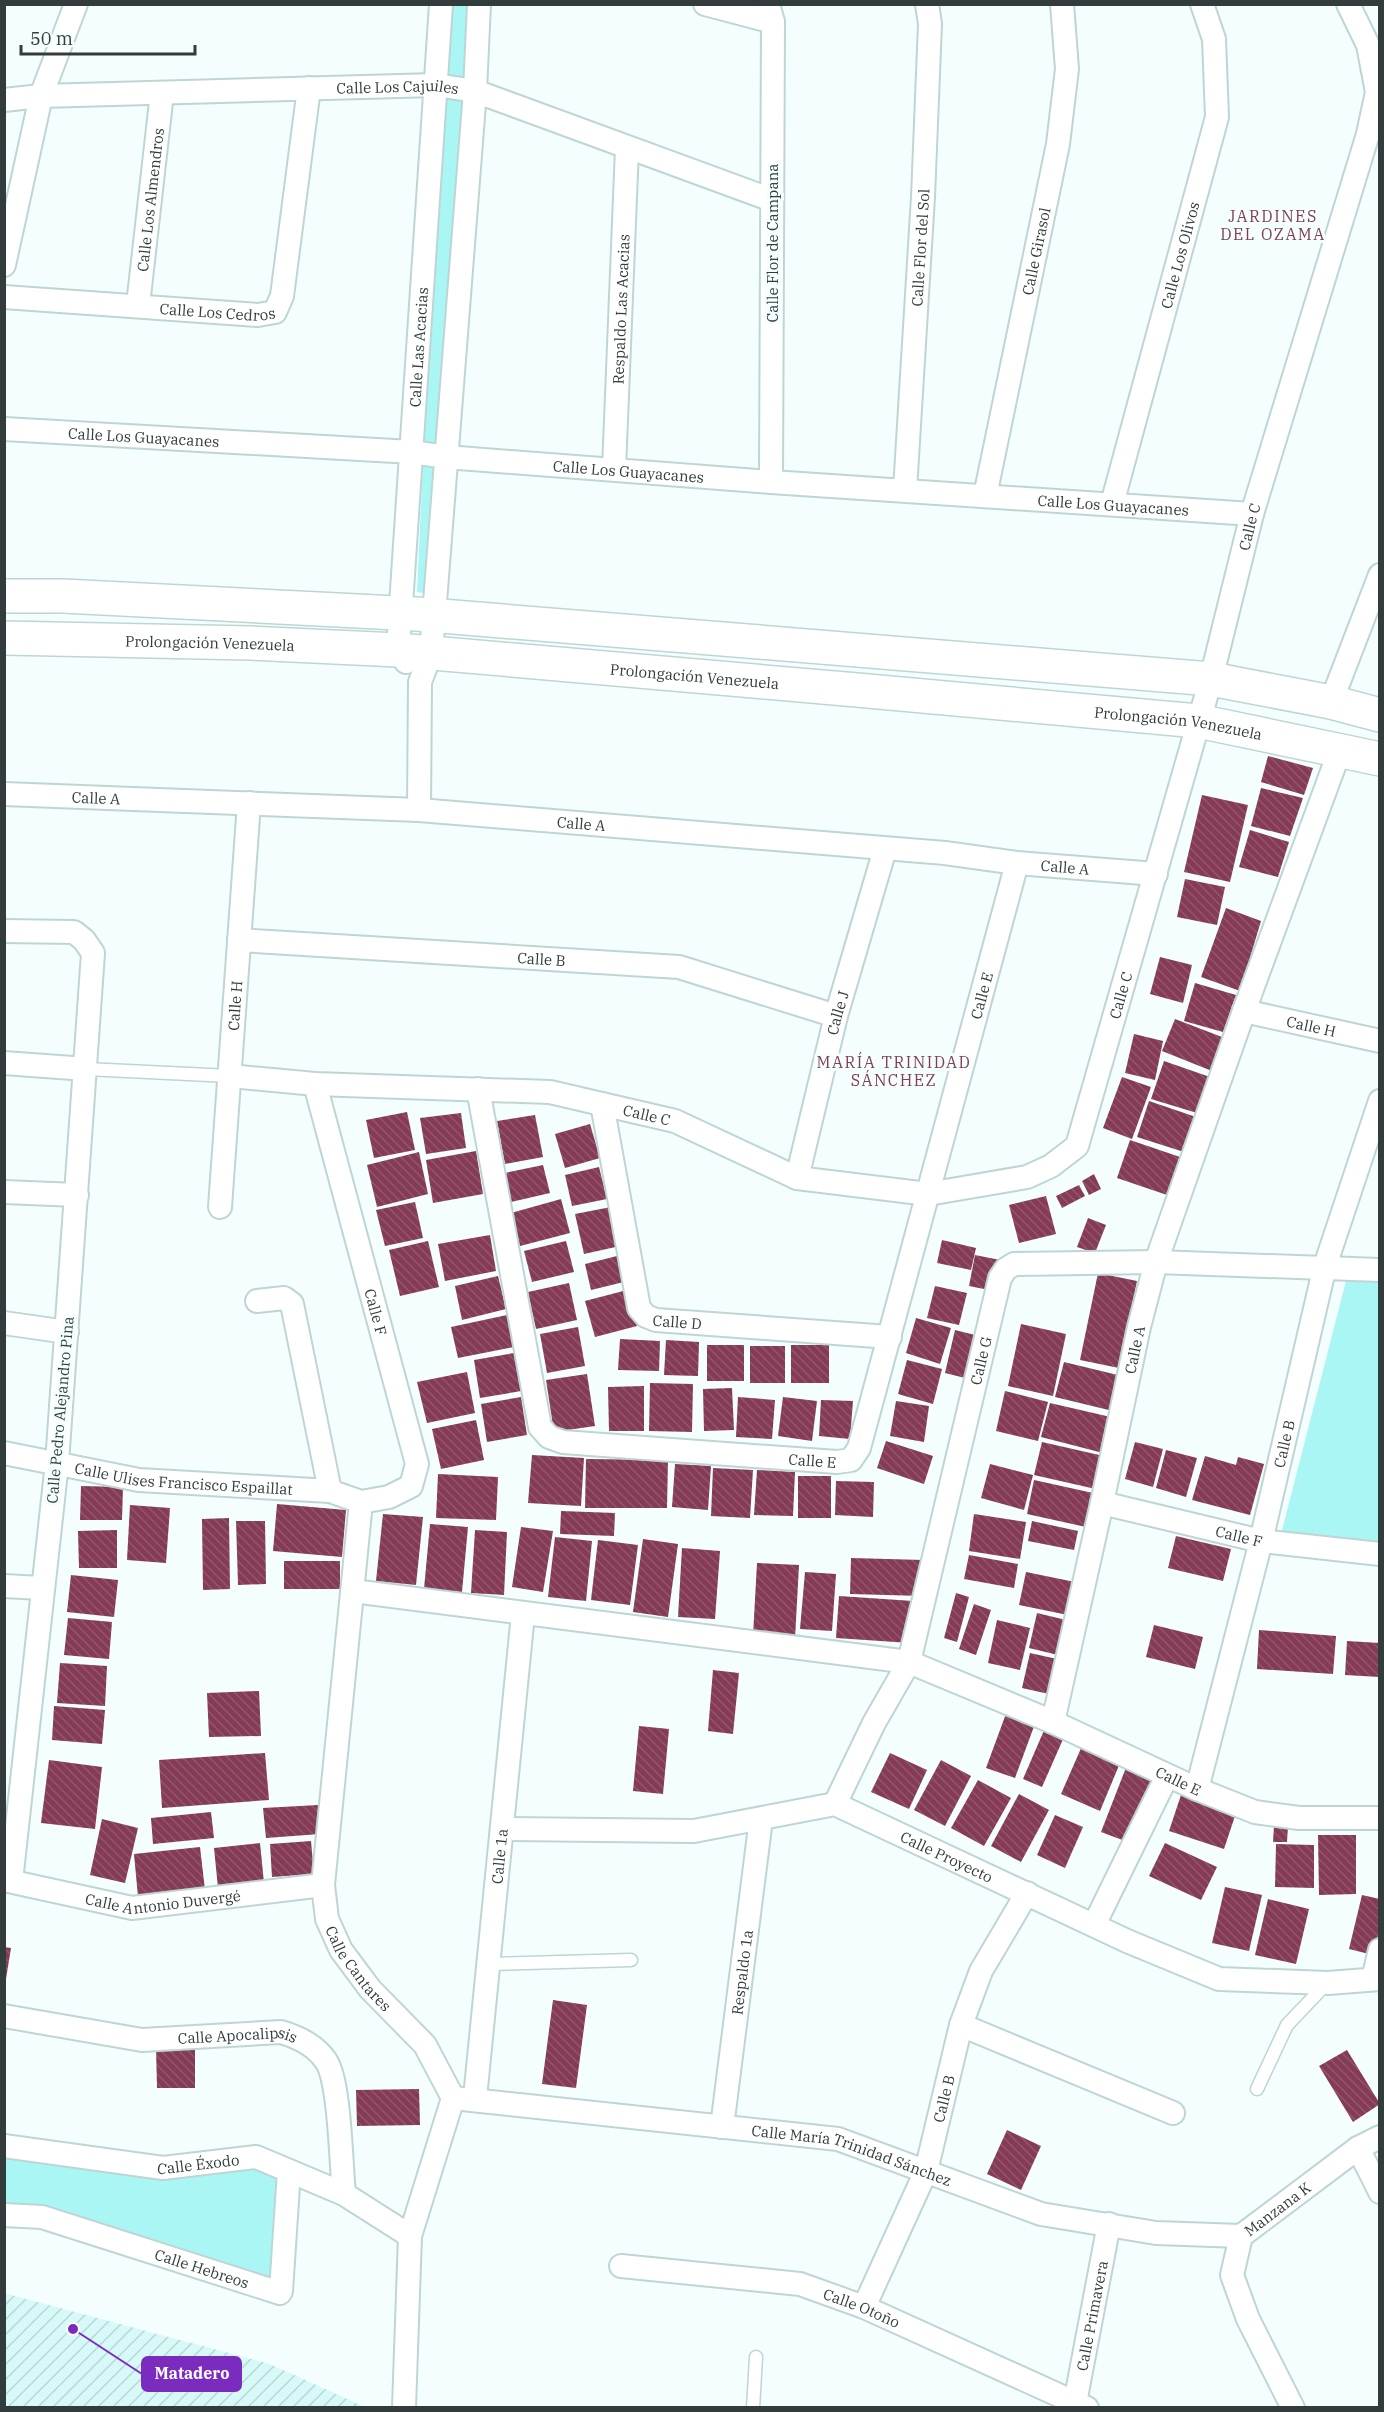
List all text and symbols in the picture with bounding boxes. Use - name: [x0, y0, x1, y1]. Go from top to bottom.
- scale bar: [21, 18, 195, 56]
- text: 50 m: [30, 27, 73, 50]
- street label: Calle Los Cajuiles: [336, 75, 460, 98]
- street label: Calle Los Almendros: [132, 127, 168, 273]
- street label: Calle Flor de Campana: [763, 164, 782, 322]
- street label: Calle Flor del Sol: [907, 188, 933, 307]
- street label: Calle Los Olivos: [1156, 199, 1203, 311]
- street label: Calle Girasol: [1017, 206, 1054, 297]
- district label: JARDINES DEL OZAMA: [1220, 206, 1326, 244]
- street label: Respaldo Las Acacias: [608, 234, 633, 385]
- street label: Calle Las Acacias: [405, 286, 432, 408]
- street label: Calle Los Cedros: [159, 299, 277, 325]
- street label: Calle Los Guayacanes: [68, 423, 220, 451]
- street label: Calle Los Guayacanes: [552, 456, 705, 486]
- street label: Calle Los Guayacanes: [1037, 490, 1190, 519]
- street label: Calle C: [1234, 501, 1264, 552]
- street label: Prolongación Venezuela: [125, 631, 295, 655]
- street label: Prolongación Venezuela: [609, 659, 780, 693]
- street label: Prolongación Venezuela: [1093, 702, 1264, 744]
- street label: Calle A: [71, 787, 121, 808]
- street label: Calle A: [556, 812, 607, 835]
- street label: Calle A: [1040, 855, 1091, 878]
- street label: Calle B: [517, 948, 566, 970]
- street label: Calle C: [1105, 969, 1136, 1021]
- street label: Calle E: [966, 970, 997, 1021]
- street label: Calle H: [223, 980, 246, 1031]
- street label: Calle J: [822, 988, 852, 1037]
- street label: Calle H: [1285, 1011, 1338, 1041]
- district label: MARÍA TRINIDAD SÁNCHEZ: [817, 1051, 971, 1090]
- street label: Calle C: [621, 1100, 672, 1129]
- street label: Calle F: [361, 1286, 392, 1337]
- street label: Calle D: [652, 1310, 702, 1333]
- street label: Calle Pedro Alejandro Pina: [42, 1316, 78, 1504]
- street label: Calle A: [1120, 1323, 1149, 1376]
- street label: Calle G: [966, 1334, 995, 1387]
- street label: Calle B: [1269, 1418, 1298, 1469]
- street label: Calle E: [788, 1449, 837, 1471]
- street label: Calle Ulises Francisco Espaillat: [73, 1458, 293, 1498]
- street label: Calle F: [1214, 1521, 1265, 1551]
- street label: Calle E: [1153, 1762, 1204, 1799]
- street label: Calle Proyecto: [897, 1827, 996, 1886]
- street label: Calle 1a: [487, 1828, 511, 1885]
- street label: Calle Antonio Duvergé: [84, 1885, 242, 1918]
- street label: Calle Cantares: [322, 1923, 396, 2015]
- street label: Respaldo 1a: [727, 1929, 756, 2016]
- street label: Calle Apocalipsis: [177, 2022, 300, 2047]
- street label: Calle B: [928, 2073, 958, 2124]
- street label: Calle María Trinidad Sánchez: [751, 2120, 954, 2190]
- street label: Calle Éxodo: [156, 2150, 240, 2178]
- street label: Manzana K: [1240, 2177, 1315, 2240]
- street label: Calle Hebreos: [153, 2244, 251, 2292]
- street label: Calle Primavera: [1072, 2259, 1111, 2372]
- street label: Calle Otoño: [821, 2284, 903, 2332]
- callout: Matadero: [142, 2357, 241, 2391]
- text: Matadero: [155, 2363, 229, 2383]

